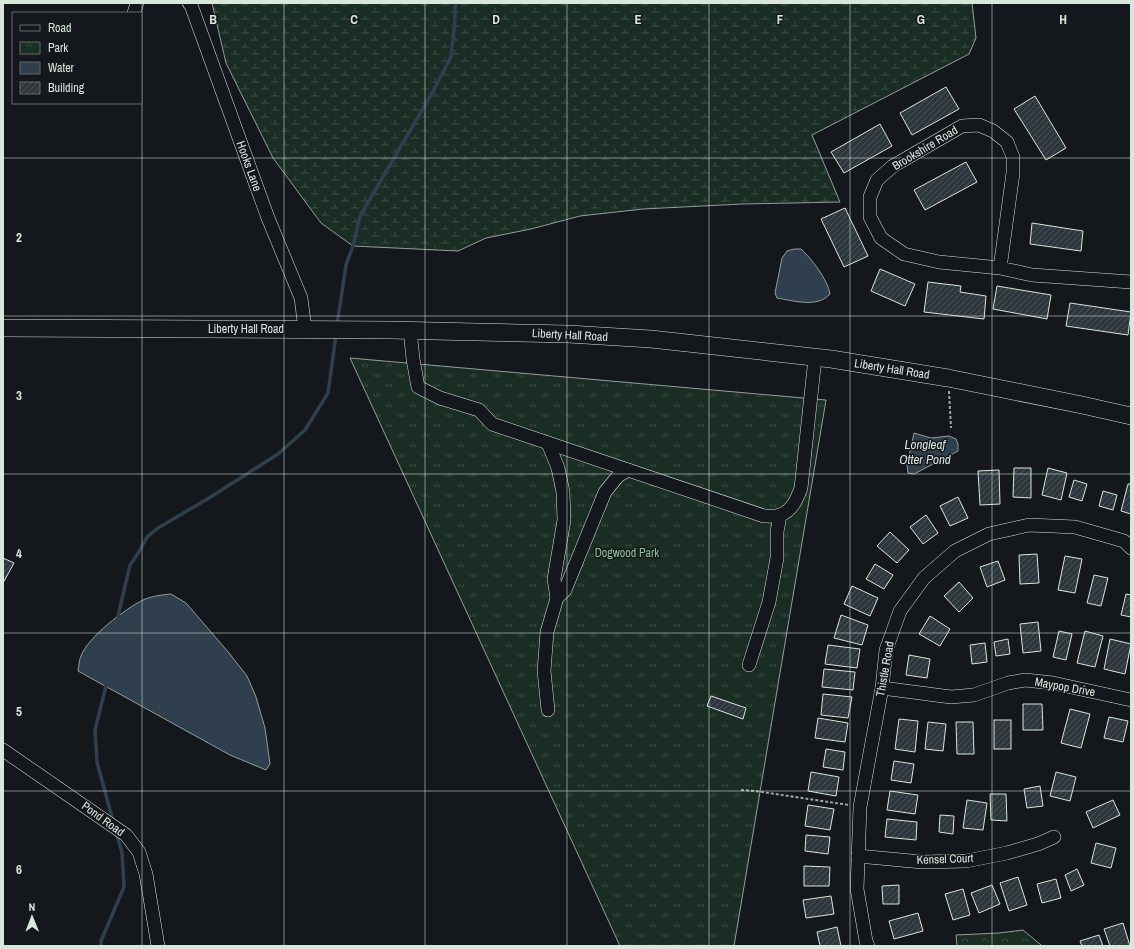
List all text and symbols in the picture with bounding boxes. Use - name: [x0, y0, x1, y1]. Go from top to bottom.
- text: B: [209, 11, 217, 28]
- text: C: [350, 11, 358, 28]
- text: D: [492, 11, 500, 28]
- text: E: [634, 11, 642, 28]
- text: F: [777, 11, 784, 28]
- text: G: [917, 11, 925, 28]
- text: H: [1059, 11, 1067, 28]
- legend: [12, 12, 142, 104]
- text: Road: [48, 20, 72, 36]
- text: Park: [48, 40, 68, 56]
- text: Water: [48, 60, 75, 76]
- text: Building: [48, 80, 85, 96]
- street label: Brookshire Road: [889, 122, 961, 174]
- street label: Hooks Lane: [233, 139, 265, 193]
- text: 2: [16, 229, 22, 246]
- street label: Liberty Hall Road: [208, 321, 284, 337]
- street label: Liberty Hall Road: [532, 325, 608, 345]
- street label: Liberty Hall Road: [853, 355, 931, 383]
- text: 3: [16, 387, 22, 404]
- water label: Longleaf Otter Pond: [899, 436, 951, 468]
- text: 4: [16, 545, 22, 562]
- park label: Dogwood Park: [595, 545, 659, 561]
- street label: Thistle Road: [872, 640, 898, 698]
- street label: Maypop Drive: [1033, 674, 1097, 700]
- text: 5: [16, 703, 22, 720]
- street label: Pond Road: [78, 798, 128, 840]
- street label: Kensel Court: [916, 850, 974, 868]
- text: 6: [16, 861, 22, 878]
- north arrow: [12, 897, 52, 937]
- text: N: [28, 900, 35, 914]

